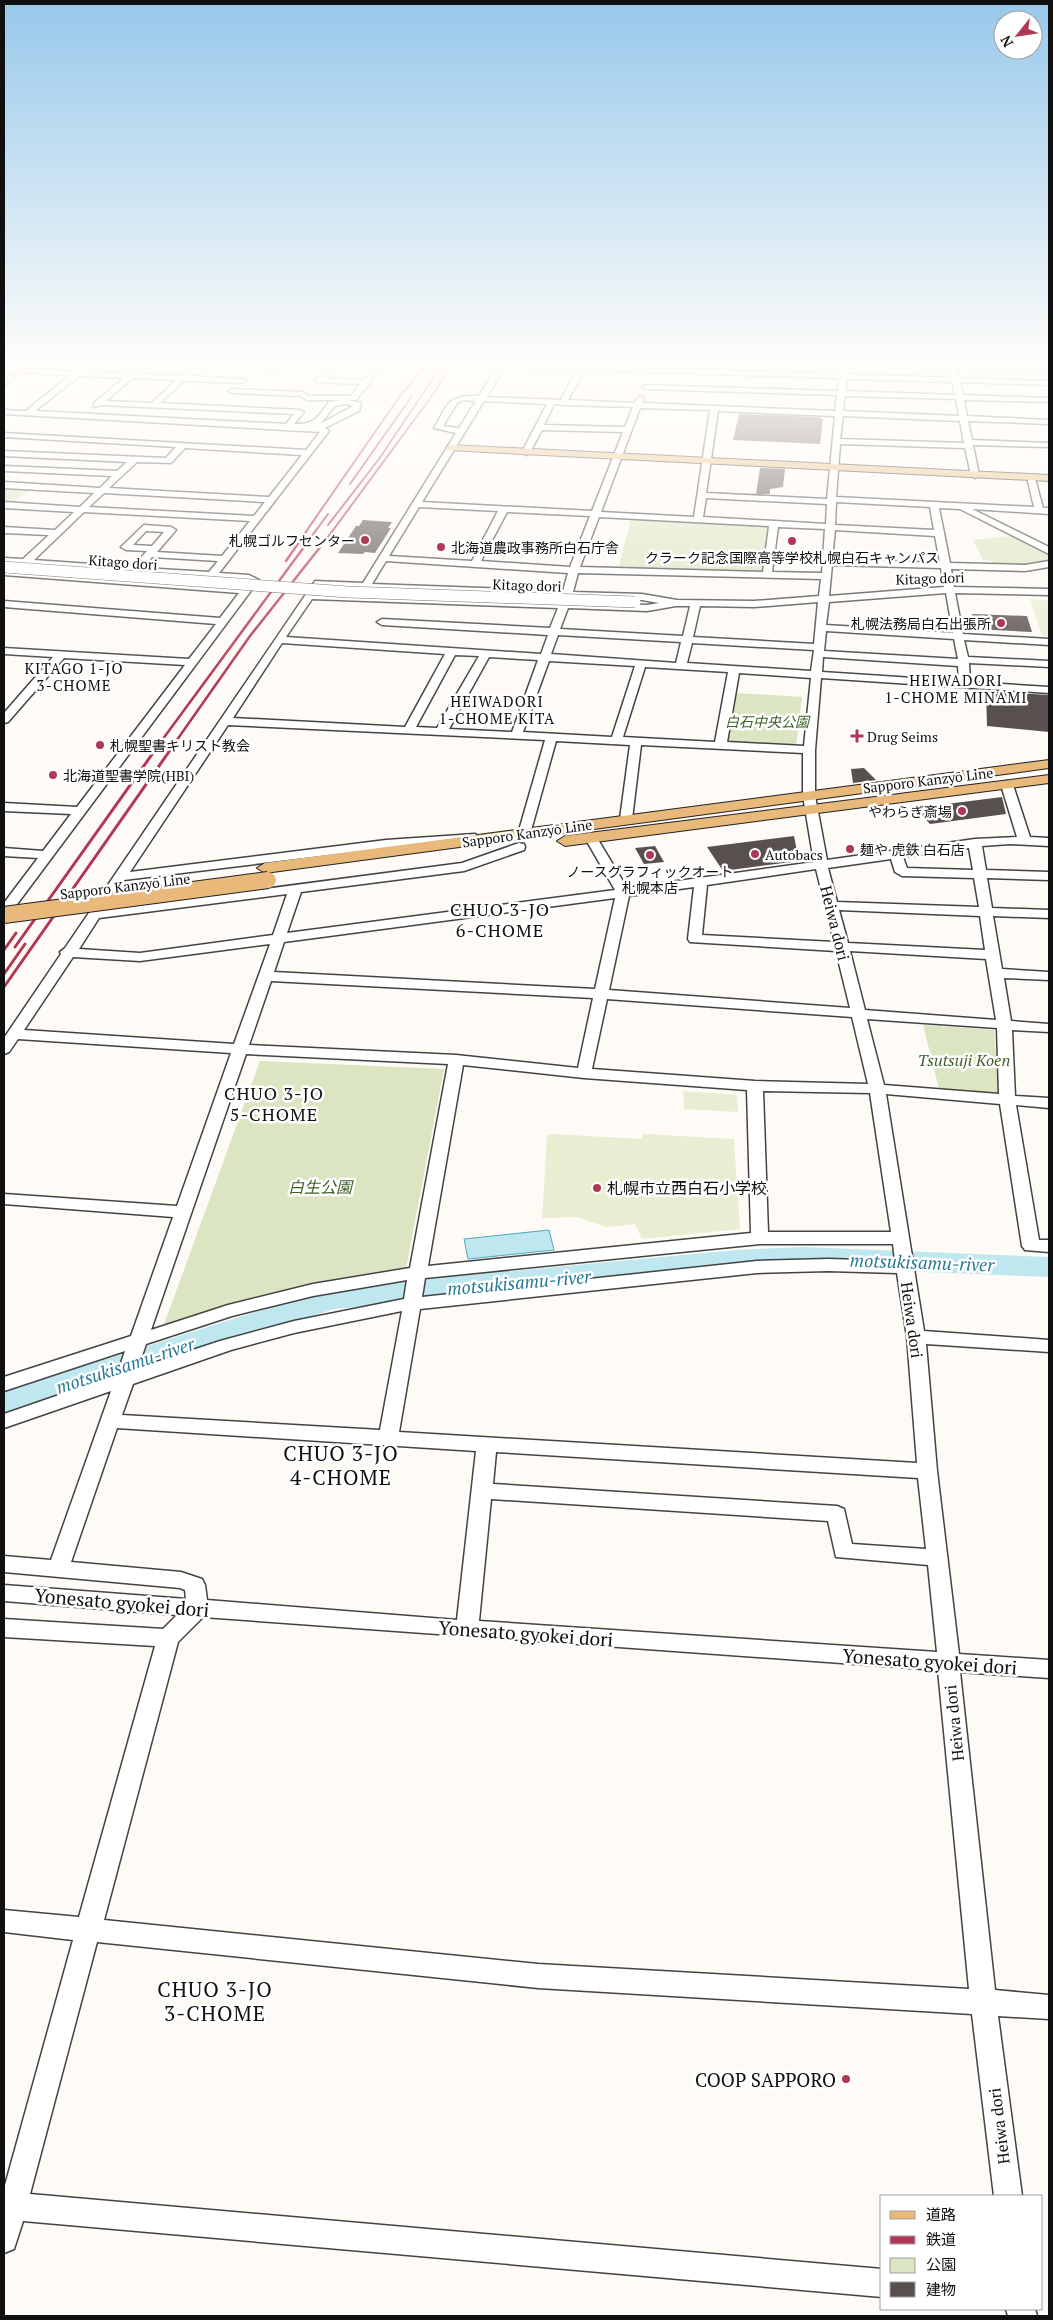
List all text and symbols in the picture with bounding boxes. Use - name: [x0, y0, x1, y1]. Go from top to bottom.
- north arrow: [993, 10, 1043, 60]
- text: N: [995, 32, 1017, 51]
- place label: 札幌ゴルフセンター: [229, 531, 355, 550]
- marker: 札幌ゴルフセンター: [359, 534, 371, 546]
- marker: クラーク記念国際高等学校札幌白石キャンパス: [786, 535, 798, 547]
- place label: 北海道農政事務所白石庁舎: [451, 538, 619, 557]
- marker: 北海道農政事務所白石庁舎: [435, 541, 447, 553]
- place label: クラーク記念国際高等学校札幌白石キャンパス: [645, 548, 939, 567]
- street label: Kitago dori: [88, 550, 158, 574]
- street label: Kitago dori: [895, 567, 965, 589]
- street label: Kitago dori: [492, 574, 562, 596]
- place label: 札幌法務局白石出張所: [851, 614, 991, 633]
- marker: 札幌法務局白石出張所: [995, 617, 1007, 629]
- district label: KITAGO 1-JO 3-CHOME: [24, 658, 124, 695]
- district label: HEIWADORI 1-CHOME MINAMI: [884, 670, 1028, 707]
- district label: HEIWADORI 1-CHOME KITA: [439, 691, 555, 728]
- park label: 白石中央公園: [725, 712, 811, 731]
- place label: Drug Seims: [867, 727, 938, 746]
- marker: Drug Seims: [851, 730, 863, 742]
- place label: 札幌聖書キリスト教会: [110, 736, 250, 755]
- marker: 札幌聖書キリスト教会: [94, 739, 106, 751]
- street label: Sapporo Kanzyō Line: [862, 763, 994, 797]
- place label: 北海道聖書学院(HBI): [63, 766, 194, 785]
- marker: 北海道聖書学院(HBI): [47, 769, 59, 781]
- place label: やわらぎ斎場: [868, 802, 952, 821]
- marker: やわらぎ斎場: [956, 805, 968, 817]
- street label: Sapporo Kanzyō Line: [461, 814, 593, 852]
- place label: 麺や 虎鉄 白石店: [860, 840, 965, 859]
- marker: 麺や 虎鉄 白石店: [844, 843, 856, 855]
- place label: Autobacs: [765, 845, 823, 864]
- marker: Autobacs: [749, 848, 761, 860]
- marker: ノースグラフィックオート 札幌本店: [644, 849, 656, 861]
- place label: ノースグラフィックオート 札幌本店: [566, 862, 734, 897]
- street label: Sapporo Kanzyō Line: [59, 869, 191, 903]
- street label: Heiwa dori: [815, 883, 855, 963]
- district label: CHUO 3-JO 6-CHOME: [450, 897, 550, 942]
- park label: Tsutsuji Koen: [918, 1049, 1010, 1071]
- district label: CHUO 3-JO 5-CHOME: [224, 1081, 324, 1126]
- park label: 白生公園: [288, 1176, 354, 1198]
- place label: 札幌市立西白石小学校: [607, 1177, 767, 1199]
- marker: 札幌市立西白石小学校: [591, 1182, 603, 1194]
- water label: motsukisamu-river: [849, 1247, 996, 1277]
- water label: motsukisamu-river: [446, 1264, 593, 1300]
- street label: Heiwa dori: [896, 1280, 928, 1360]
- water label: motsukisamu-river: [53, 1331, 198, 1399]
- district label: CHUO 3-JO 4-CHOME: [283, 1439, 399, 1491]
- street label: Yonesato gyokei dori: [34, 1582, 210, 1622]
- street label: Yonesato gyokei dori: [438, 1614, 614, 1652]
- street label: Yonesato gyokei dori: [842, 1642, 1018, 1680]
- street label: Heiwa dori: [939, 1683, 969, 1762]
- district label: CHUO 3-JO 3-CHOME: [157, 1975, 273, 2027]
- place label: COOP SAPPORO: [695, 2067, 836, 2092]
- marker: COOP SAPPORO: [840, 2073, 852, 2085]
- street label: Heiwa dori: [983, 2086, 1015, 2165]
- legend: [880, 2195, 1043, 2310]
- text: 道路: [926, 2204, 956, 2224]
- text: 鉄道: [926, 2229, 956, 2249]
- text: 公園: [926, 2254, 956, 2274]
- text: 建物: [926, 2279, 956, 2299]

